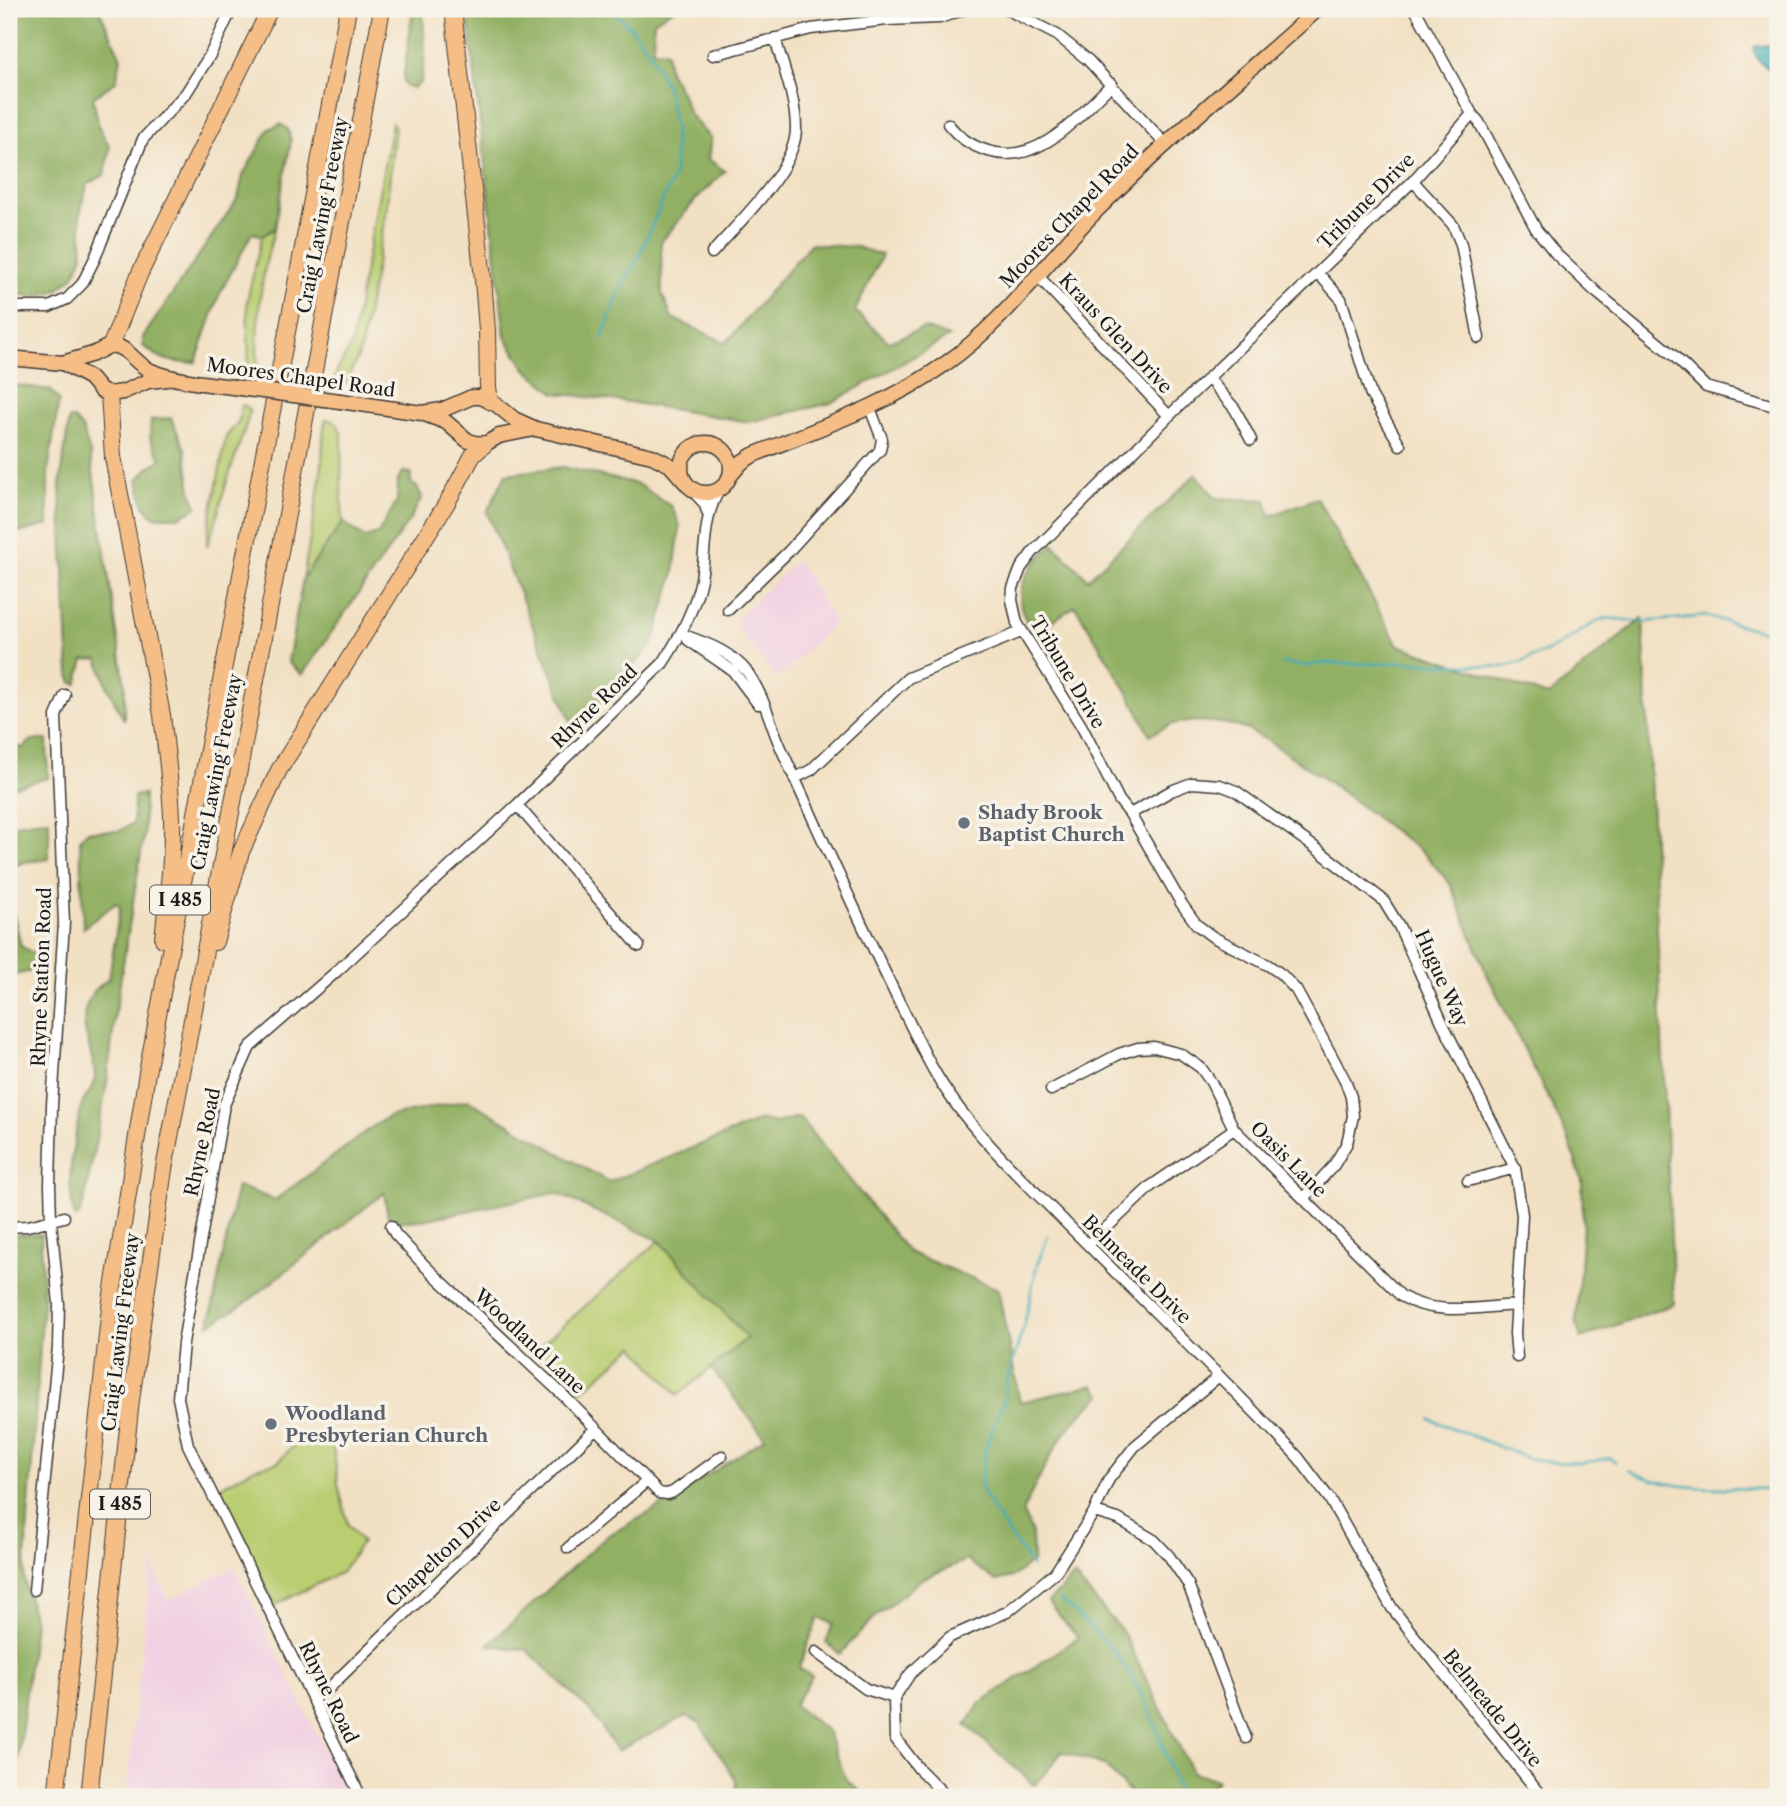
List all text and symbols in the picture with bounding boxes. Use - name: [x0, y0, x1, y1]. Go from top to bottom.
- street label: Craig Lawing Freeway: [292, 114, 353, 316]
- street label: Moores Chapel Road: [995, 140, 1144, 293]
- street label: Tribune Drive: [1313, 148, 1419, 254]
- street label: Kraus Glen Drive: [1054, 269, 1177, 398]
- street label: Moores Chapel Road: [205, 353, 397, 402]
- street label: Tribune Drive: [1025, 612, 1110, 733]
- street label: Rhyne Road: [547, 659, 642, 753]
- street label: Craig Lawing Freeway: [186, 671, 247, 873]
- place label: Shady Brook Baptist Church: [978, 801, 1125, 846]
- marker: Shady Brook Baptist Church: [956, 815, 972, 831]
- street label: Rhyne Station Road: [27, 886, 56, 1067]
- road number: I 485: [150, 886, 210, 915]
- street label: Hugue Way: [1410, 926, 1473, 1031]
- street label: Rhyne Road: [180, 1085, 225, 1199]
- street label: Oasis Lane: [1246, 1116, 1332, 1202]
- street label: Belmeade Drive: [1077, 1210, 1196, 1329]
- street label: Craig Lawing Freeway: [97, 1231, 144, 1433]
- street label: Woodland Lane: [469, 1283, 590, 1399]
- place label: Woodland Presbyterian Church: [284, 1402, 488, 1447]
- marker: Woodland Presbyterian Church: [263, 1416, 279, 1432]
- road number: I 485: [90, 1490, 150, 1518]
- street label: Chapelton Drive: [381, 1493, 506, 1612]
- street label: Rhyne Road: [294, 1638, 363, 1747]
- street label: Belmeade Drive: [1438, 1645, 1547, 1772]

